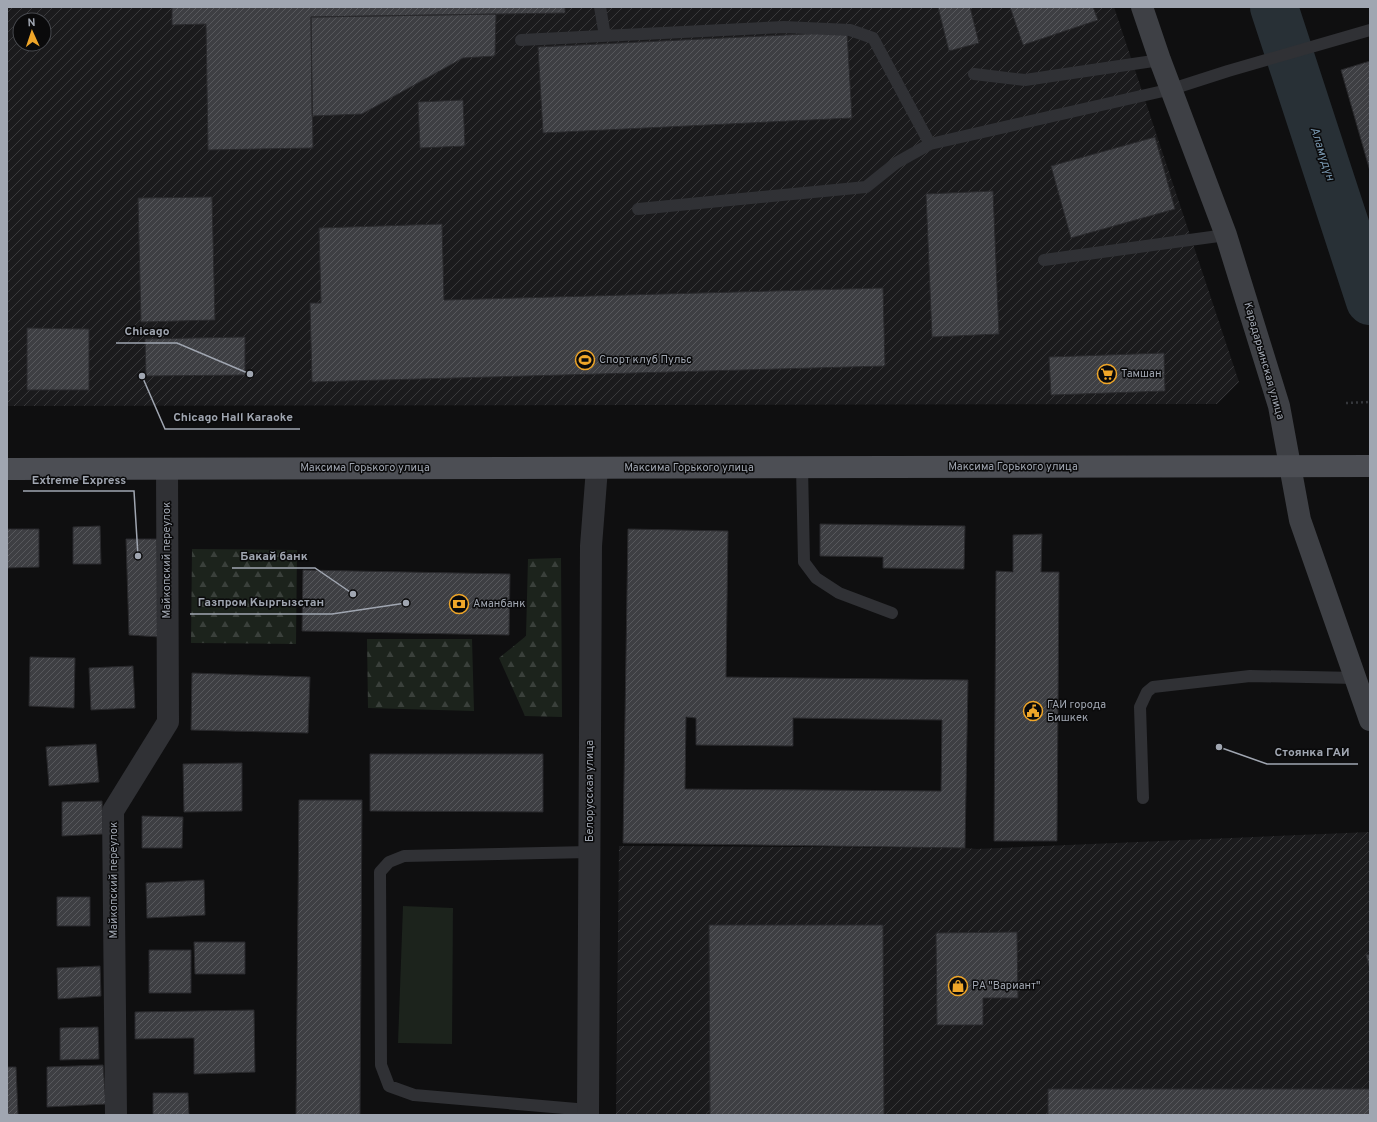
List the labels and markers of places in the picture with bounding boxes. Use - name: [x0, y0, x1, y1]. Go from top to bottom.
- callout: Chicago: [116, 319, 177, 343]
- sports icon: Спорт клуб Пульс: [574, 349, 596, 371]
- place label: Спорт клуб Пульс: [599, 353, 692, 367]
- supermarket icon: Тамшан: [1096, 363, 1118, 385]
- place label: Тамшан: [1121, 367, 1161, 381]
- callout: Chicago Hall Karaoke: [165, 405, 300, 429]
- callout: Extreme Express: [23, 467, 134, 491]
- callout: Бакай банк: [232, 544, 315, 568]
- callout: Газпром Кыргызстан: [190, 590, 332, 614]
- bank icon: Аманбанк: [448, 593, 470, 615]
- place label: Аманбанк: [473, 597, 525, 611]
- place label: ГАИ города Бишкек: [1047, 698, 1106, 725]
- public building icon: ГАИ города Бишкек: [1022, 700, 1044, 722]
- callout: Стоянка ГАИ: [1267, 740, 1358, 764]
- shop icon: РА "Вариант": [947, 975, 969, 997]
- place label: РА "Вариант": [972, 979, 1041, 993]

